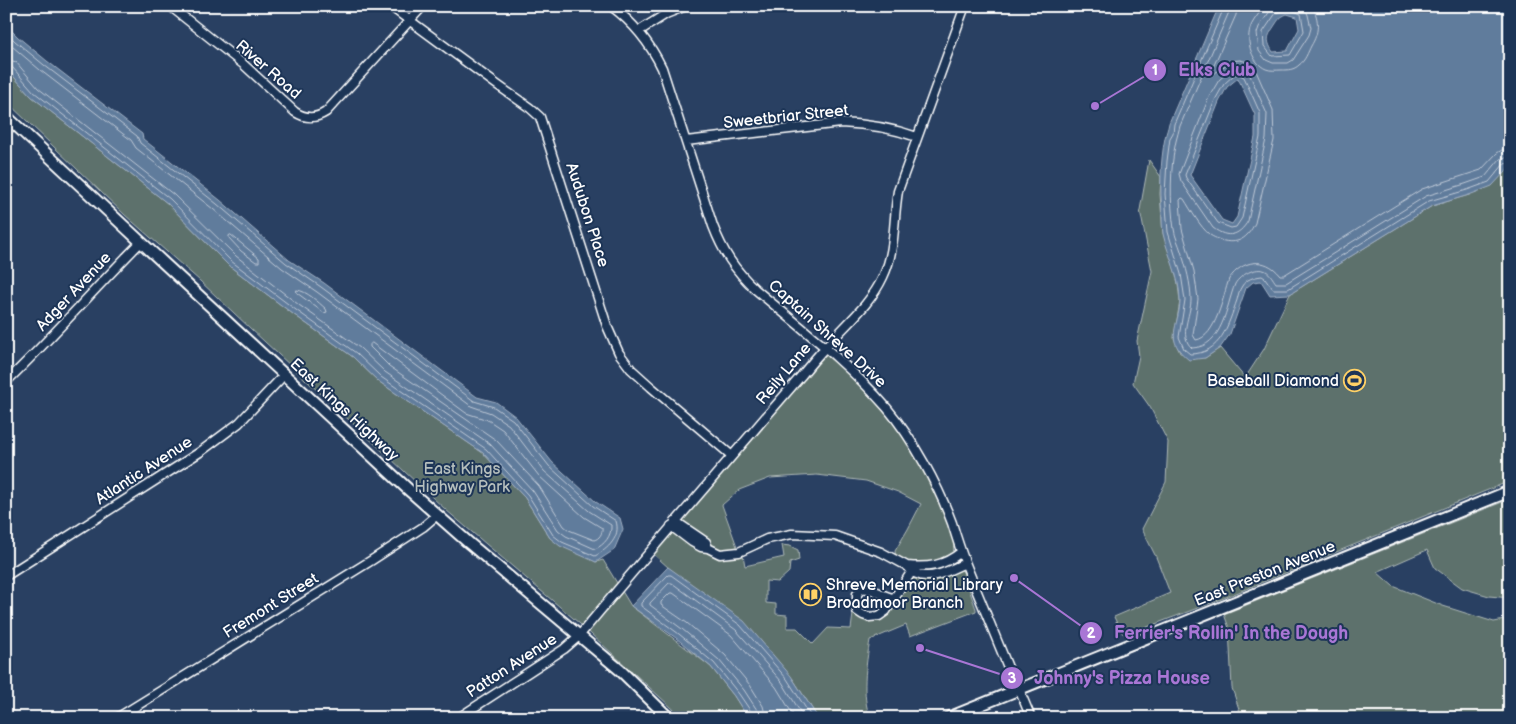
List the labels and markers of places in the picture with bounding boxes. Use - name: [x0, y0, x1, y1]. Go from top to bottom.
- callout: Elks Club: [1143, 53, 1265, 86]
- sports icon: Baseball Diamond: [1343, 369, 1367, 393]
- place label: Baseball Diamond: [1207, 372, 1339, 391]
- place label: Shreve Memorial Library Broadmoor Branch: [826, 576, 1004, 613]
- library icon: Shreve Memorial Library Broadmoor Branch: [798, 582, 822, 606]
- callout: Ferrier's Rollin' In the Dough: [1079, 616, 1358, 649]
- callout: Johnny's Pizza House: [999, 661, 1220, 694]

